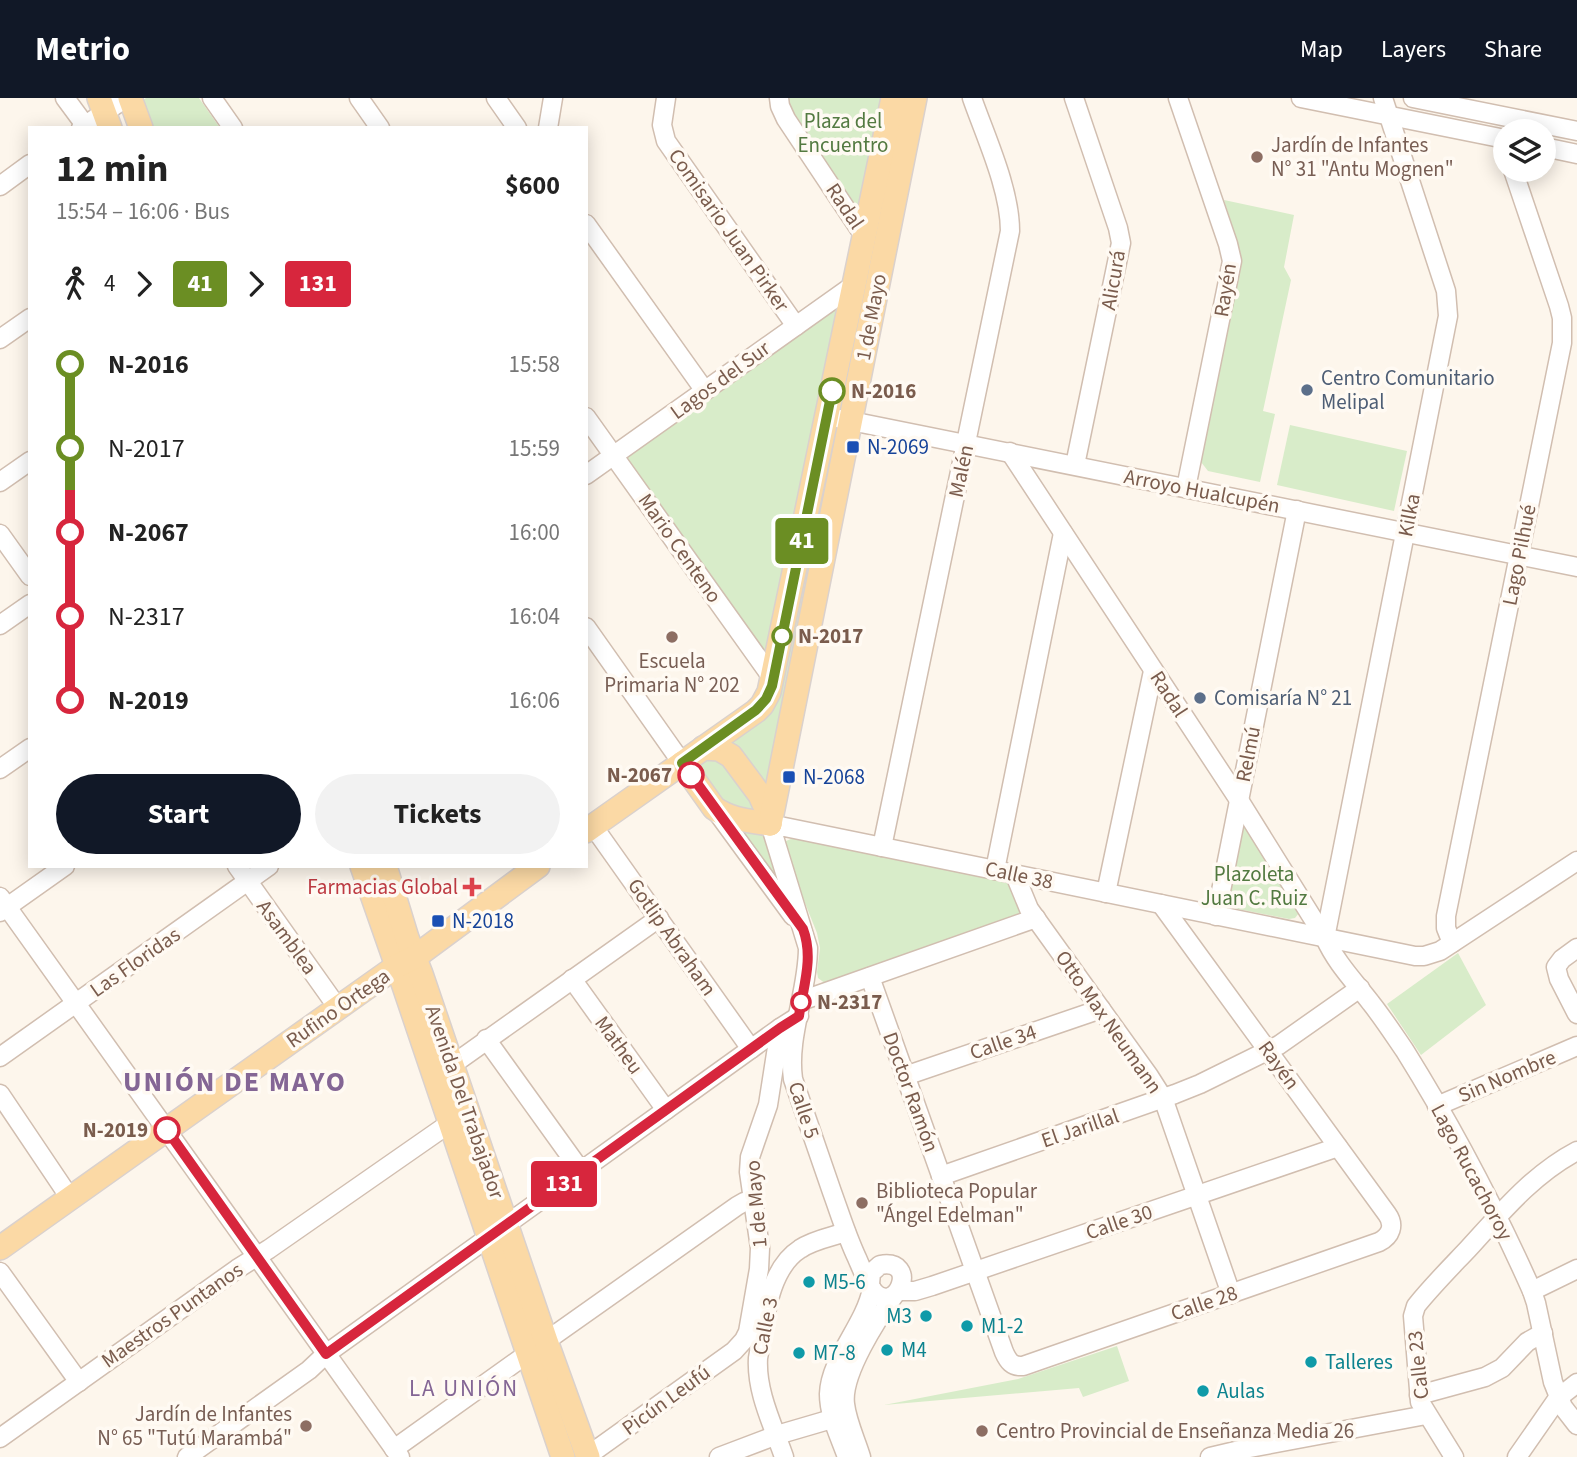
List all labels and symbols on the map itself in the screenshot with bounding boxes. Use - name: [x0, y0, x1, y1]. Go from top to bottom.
- park label: Plaza del Encuentro: [797, 106, 889, 160]
- place label: Jardín de Infantes N° 31 "Antu Mognen": [1271, 130, 1454, 184]
- street label: Comisario Juan Pirker: [661, 142, 797, 318]
- marker: Jardín de Infantes N° 31 "Antu Mognen": [1249, 149, 1265, 165]
- street label: Radal: [819, 177, 871, 235]
- street label: Alicurá: [1093, 248, 1133, 312]
- street label: Rayén: [1206, 261, 1244, 319]
- street label: 1 de Mayo: [848, 271, 894, 363]
- street label: Lagos del Sur: [664, 333, 777, 427]
- place label: Centro Comunitario Melipal: [1321, 363, 1495, 417]
- place label: N-2016: [851, 376, 916, 406]
- marker: N-2016: [819, 378, 845, 404]
- marker: Centro Comunitario Melipal: [1299, 382, 1315, 398]
- place label: N-2069: [867, 432, 929, 462]
- marker: N-2069: [845, 439, 861, 455]
- street label: Malén: [941, 442, 981, 500]
- street label: Arroyo Hualcupén: [1122, 461, 1282, 521]
- street label: Mario Centeno: [631, 487, 729, 609]
- street label: Kilka: [1390, 491, 1428, 539]
- street label: Lago Pilhué: [1495, 502, 1543, 608]
- line badge: 41: [770, 518, 834, 564]
- place label: N-2017: [798, 621, 863, 651]
- marker: N-2017: [772, 626, 792, 646]
- marker: Escuela Primaria N° 202: [664, 629, 680, 645]
- place label: Escuela Primaria N° 202: [604, 646, 740, 700]
- street label: Radal: [1143, 665, 1195, 723]
- place label: Comisaría N° 21: [1214, 683, 1352, 713]
- marker: Comisaría N° 21: [1192, 690, 1208, 706]
- street label: Relmú: [1228, 723, 1268, 785]
- place label: N-2067: [607, 760, 672, 790]
- marker: N-2067: [678, 762, 704, 788]
- place label: N-2068: [803, 762, 865, 792]
- marker: N-2068: [781, 769, 797, 785]
- street label: Calle 38: [982, 853, 1056, 897]
- park label: Plazoleta Juan C. Ruiz: [1201, 859, 1307, 913]
- place label: Farmacias Global: [307, 872, 458, 902]
- street label: Gotlip Abraham: [620, 872, 724, 1002]
- marker: Farmacias Global: [464, 879, 480, 895]
- street label: Asamblea: [249, 893, 325, 981]
- place label: N-2018: [452, 906, 514, 936]
- marker: N-2018: [430, 913, 446, 929]
- street label: Las Floridas: [84, 920, 187, 1004]
- street label: Otto Max Neumann: [1048, 944, 1170, 1100]
- street label: Rufino Ortega: [280, 961, 396, 1055]
- place label: N-2317: [817, 987, 882, 1017]
- marker: N-2317: [791, 992, 811, 1012]
- street label: Avenida Del Trabajador: [418, 1001, 512, 1204]
- street label: Matheu: [587, 1010, 651, 1080]
- street label: Calle 34: [966, 1017, 1040, 1067]
- street label: Doctor Ramón: [875, 1028, 947, 1156]
- street label: Rayén: [1251, 1034, 1307, 1096]
- street label: Sin Nombre: [1453, 1042, 1561, 1110]
- district label: UNIÓN DE MAYO: [123, 1062, 347, 1102]
- street label: Calle 5: [781, 1078, 827, 1142]
- street label: Lago Rucachoroy: [1423, 1098, 1521, 1246]
- street label: El Jarillal: [1037, 1101, 1123, 1155]
- place label: N-2019: [83, 1115, 148, 1145]
- marker: N-2019: [154, 1117, 180, 1143]
- street label: 1 de Mayo: [737, 1159, 775, 1249]
- line badge: 131: [524, 1161, 604, 1207]
- place label: Biblioteca Popular "Ángel Edelman": [876, 1176, 1038, 1230]
- marker: Biblioteca Popular "Ángel Edelman": [854, 1195, 870, 1211]
- street label: Calle 30: [1082, 1197, 1156, 1247]
- street label: Maestros Puntanos: [95, 1255, 249, 1375]
- place label: M5-6: [823, 1267, 866, 1297]
- marker: M5-6: [801, 1274, 817, 1290]
- street label: Calle 28: [1167, 1278, 1241, 1328]
- street label: Calle 3: [745, 1295, 785, 1357]
- place label: M3: [886, 1301, 912, 1331]
- marker: M3: [918, 1308, 934, 1324]
- place label: M1-2: [981, 1311, 1024, 1341]
- marker: M1-2: [959, 1318, 975, 1334]
- street label: Calle 23: [1399, 1329, 1437, 1401]
- place label: M4: [901, 1335, 927, 1365]
- place label: M7-8: [813, 1338, 856, 1368]
- marker: M4: [879, 1342, 895, 1358]
- marker: M7-8: [791, 1345, 807, 1361]
- place label: Talleres: [1325, 1347, 1393, 1377]
- marker: Talleres: [1303, 1354, 1319, 1370]
- street label: Picún Leufú: [615, 1358, 717, 1442]
- district label: LA UNIÓN: [409, 1372, 519, 1405]
- place label: Aulas: [1217, 1376, 1265, 1406]
- marker: Aulas: [1195, 1383, 1211, 1399]
- place label: Jardín de Infantes N° 65 "Tutú Marambá": [97, 1399, 292, 1453]
- place label: Centro Provincial de Enseñanza Media 26: [996, 1416, 1354, 1446]
- marker: Jardín de Infantes N° 65 "Tutú Marambá": [298, 1418, 314, 1434]
- marker: Centro Provincial de Enseñanza Media 26: [974, 1423, 990, 1439]

